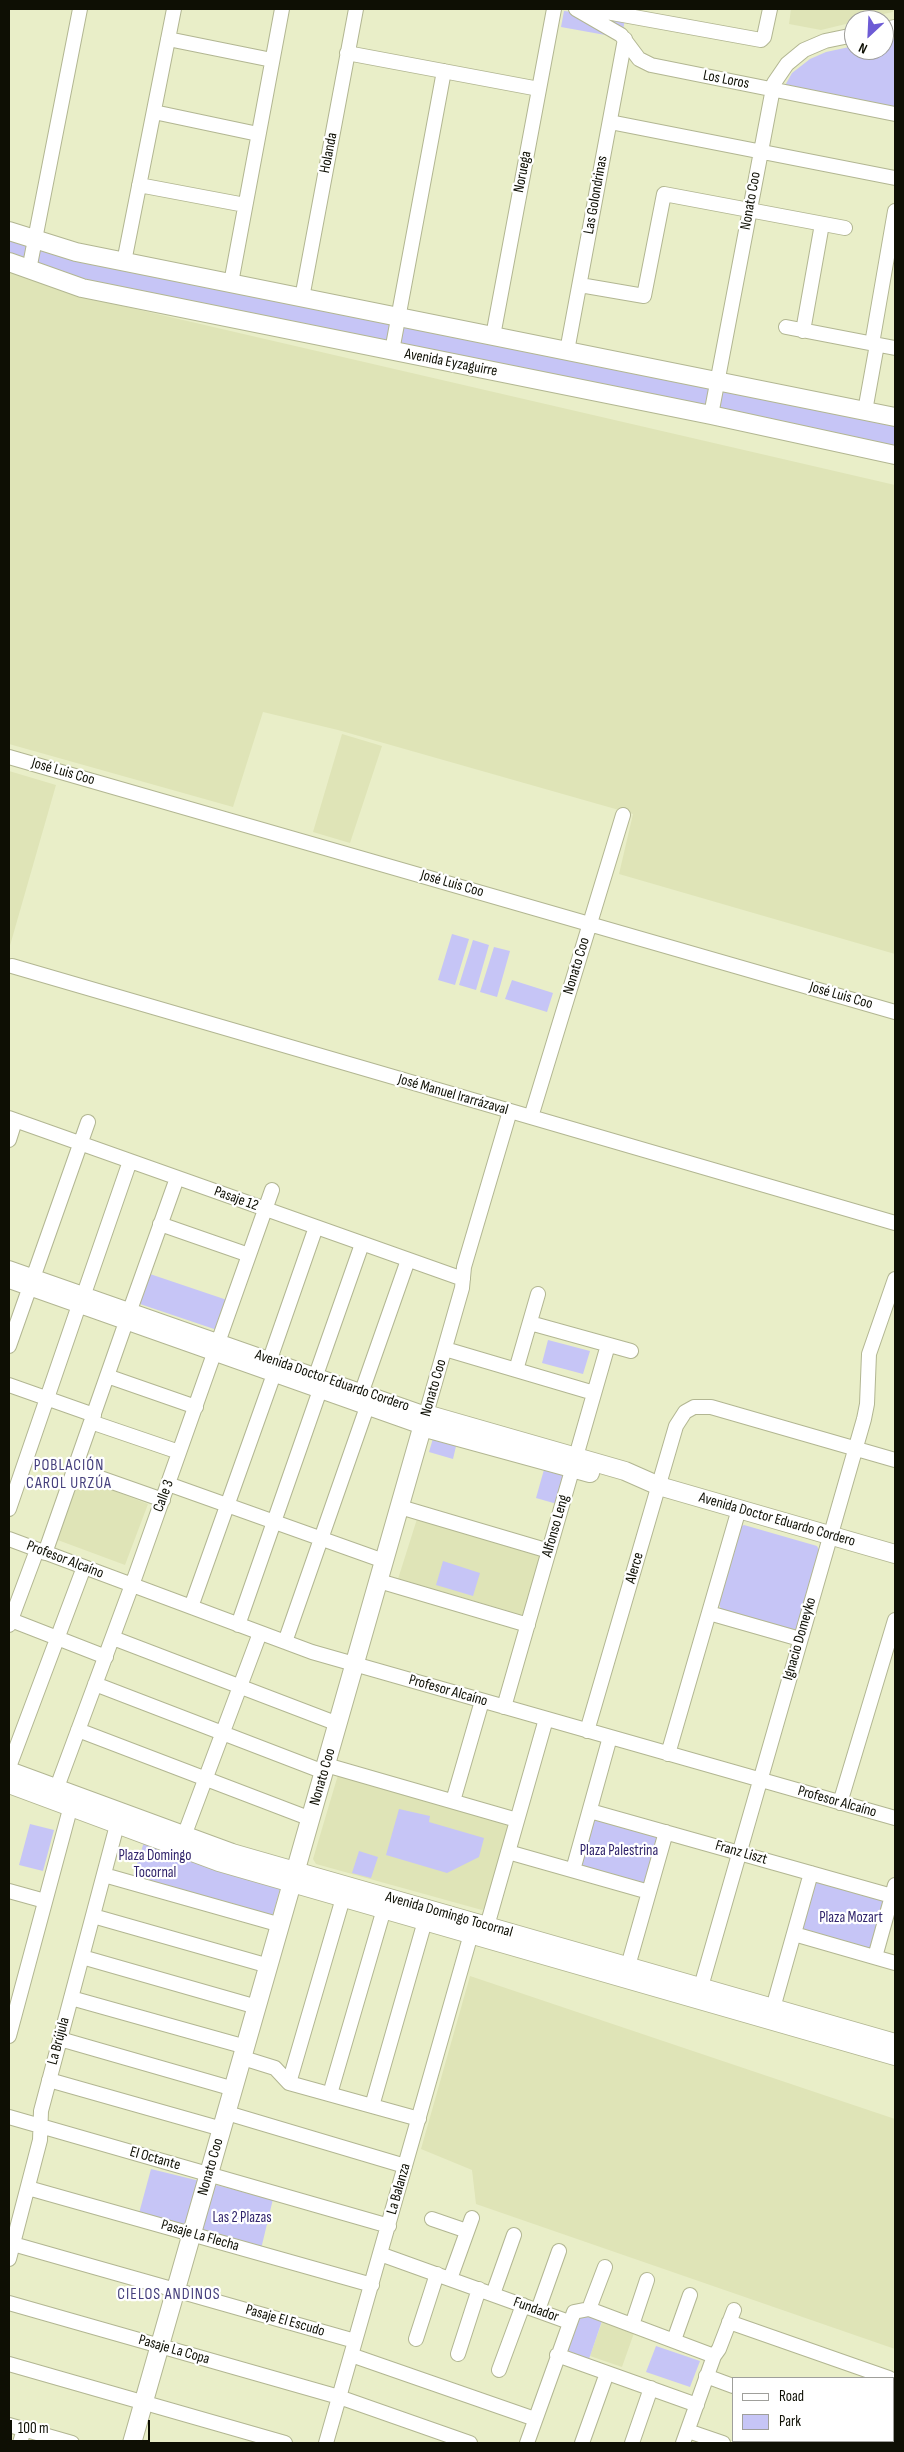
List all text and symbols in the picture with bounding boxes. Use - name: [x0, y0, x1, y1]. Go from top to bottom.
- north arrow: [844, 10, 894, 60]
- text: N: [856, 39, 870, 57]
- street label: Los Loros: [701, 67, 751, 93]
- street label: Holanda: [316, 131, 342, 175]
- street label: Noruega: [510, 150, 536, 194]
- street label: Las Golondrinas: [580, 154, 612, 236]
- street label: Nonato Coo: [737, 171, 765, 231]
- street label: Avenida Eyzaguirre: [403, 345, 499, 381]
- street label: José Luis Coo: [29, 754, 97, 790]
- street label: José Luis Coo: [418, 866, 486, 902]
- street label: Nonato Coo: [560, 935, 594, 997]
- street label: José Luis Coo: [807, 978, 875, 1014]
- street label: José Manuel Irarrázaval: [396, 1071, 510, 1119]
- street label: Pasaje 12: [211, 1183, 261, 1215]
- street label: Avenida Doctor Eduardo Cordero: [253, 1346, 411, 1416]
- street label: Nonato Coo: [417, 1357, 451, 1419]
- district label: POBLACIÓN CAROL URZÚA: [25, 1456, 113, 1494]
- street label: Calle 3: [150, 1477, 178, 1515]
- street label: Avenida Doctor Eduardo Cordero: [697, 1489, 857, 1551]
- street label: Alfonso Leng: [539, 1493, 573, 1559]
- street label: Profesor Alcaíno: [24, 1537, 106, 1583]
- street label: Alerce: [622, 1550, 648, 1586]
- street label: Ignacio Domeyko: [780, 1596, 820, 1682]
- street label: Profesor Alcaíno: [406, 1671, 490, 1711]
- street label: Nonato Coo: [306, 1746, 340, 1808]
- street label: Profesor Alcaíno: [795, 1782, 879, 1822]
- street label: Franz Liszt: [713, 1837, 769, 1869]
- park label: Plaza Palestrina: [580, 1842, 658, 1860]
- park label: Plaza Domingo Tocornal: [118, 1847, 192, 1882]
- street label: Avenida Domingo Tocornal: [383, 1888, 515, 1942]
- park label: Plaza Mozart: [819, 1909, 883, 1927]
- street label: La Brújula: [44, 2015, 74, 2067]
- street label: Nonato Coo: [194, 2136, 228, 2198]
- street label: El Octante: [128, 2143, 182, 2175]
- street label: La Balanza: [383, 2161, 415, 2217]
- park label: Las 2 Plazas: [212, 2209, 272, 2227]
- street label: Pasaje La Flecha: [159, 2216, 241, 2256]
- district label: CIELOS ANDINOS: [116, 2285, 222, 2305]
- street label: Fundador: [511, 2293, 561, 2327]
- street label: Pasaje El Escudo: [243, 2301, 327, 2341]
- street label: Pasaje La Copa: [136, 2331, 212, 2369]
- legend: [732, 2377, 894, 2442]
- text: Road: [779, 2387, 804, 2406]
- scale bar: [12, 2410, 152, 2442]
- text: Park: [779, 2412, 801, 2431]
- text: 100 m: [18, 2419, 49, 2438]

